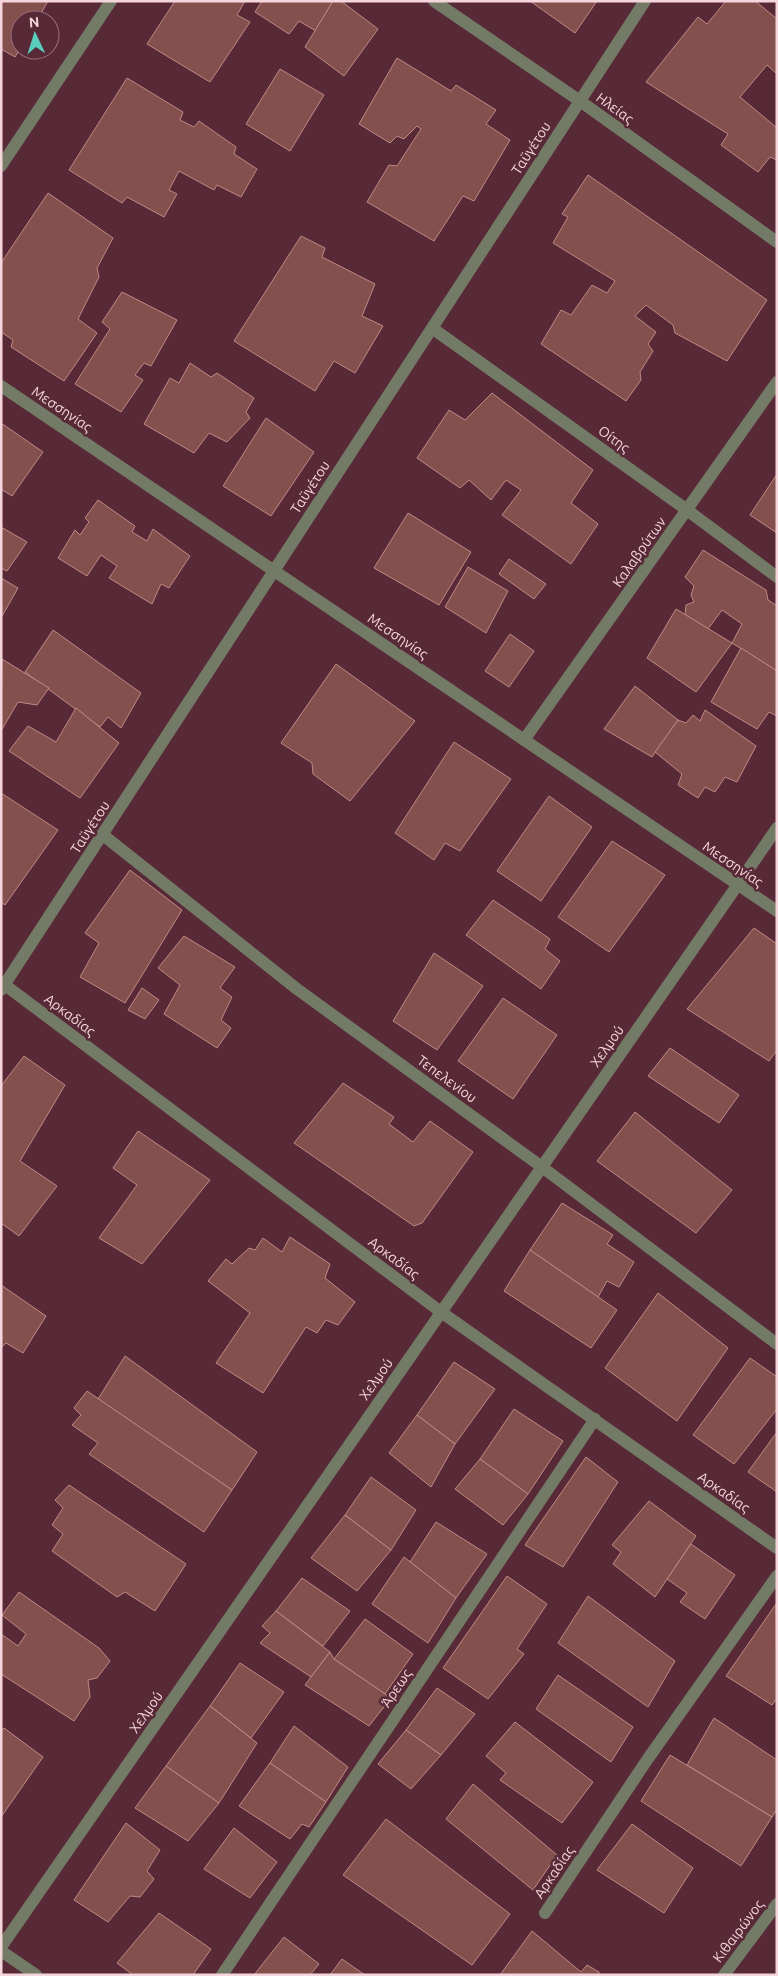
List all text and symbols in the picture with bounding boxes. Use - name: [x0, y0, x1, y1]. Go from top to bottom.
- north arrow: [10, 10, 60, 60]
- text: N: [28, 14, 40, 30]
- street label: Ηλείας: [593, 89, 637, 127]
- street label: Ταϋγέτου: [508, 119, 554, 177]
- street label: Μεσσηνίας: [29, 383, 96, 435]
- street label: Οίτης: [595, 422, 633, 456]
- street label: Ταϋγέτου: [287, 458, 333, 516]
- street label: Καλαβρύτων: [609, 514, 669, 590]
- street label: Μεσσηνίας: [365, 610, 432, 662]
- street label: Ταϋγέτου: [67, 798, 113, 856]
- street label: Μεσσηνίας: [700, 838, 767, 890]
- street label: Αρκαδίας: [41, 991, 99, 1040]
- street label: Χελμού: [587, 1022, 627, 1070]
- street label: Τεπελενίου: [414, 1052, 480, 1106]
- street label: Αρκαδίας: [365, 1234, 423, 1283]
- street label: Χελμού: [356, 1355, 396, 1403]
- street label: Αρκαδίας: [695, 1468, 753, 1516]
- street label: Άρεως: [378, 1665, 415, 1710]
- street label: Χελμού: [126, 1688, 166, 1736]
- street label: Αρκαδίας: [531, 1842, 578, 1901]
- street label: Κιθαιρώνος: [709, 1896, 767, 1965]

